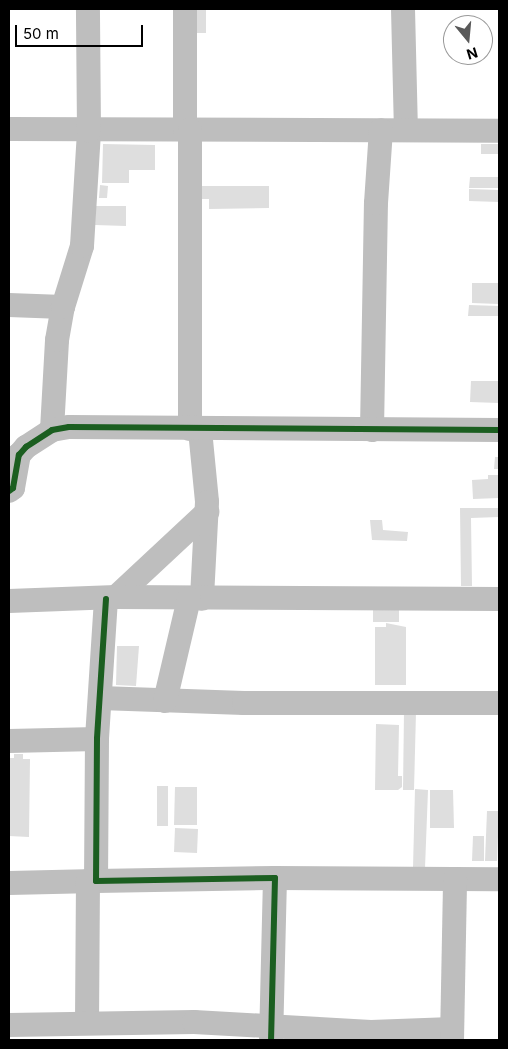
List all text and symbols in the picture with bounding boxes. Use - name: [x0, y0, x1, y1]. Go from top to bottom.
- scale bar: [18, 15, 145, 47]
- north arrow: [443, 15, 493, 65]
- text: 50 m: [23, 24, 59, 43]
- text: N: [465, 44, 480, 64]

